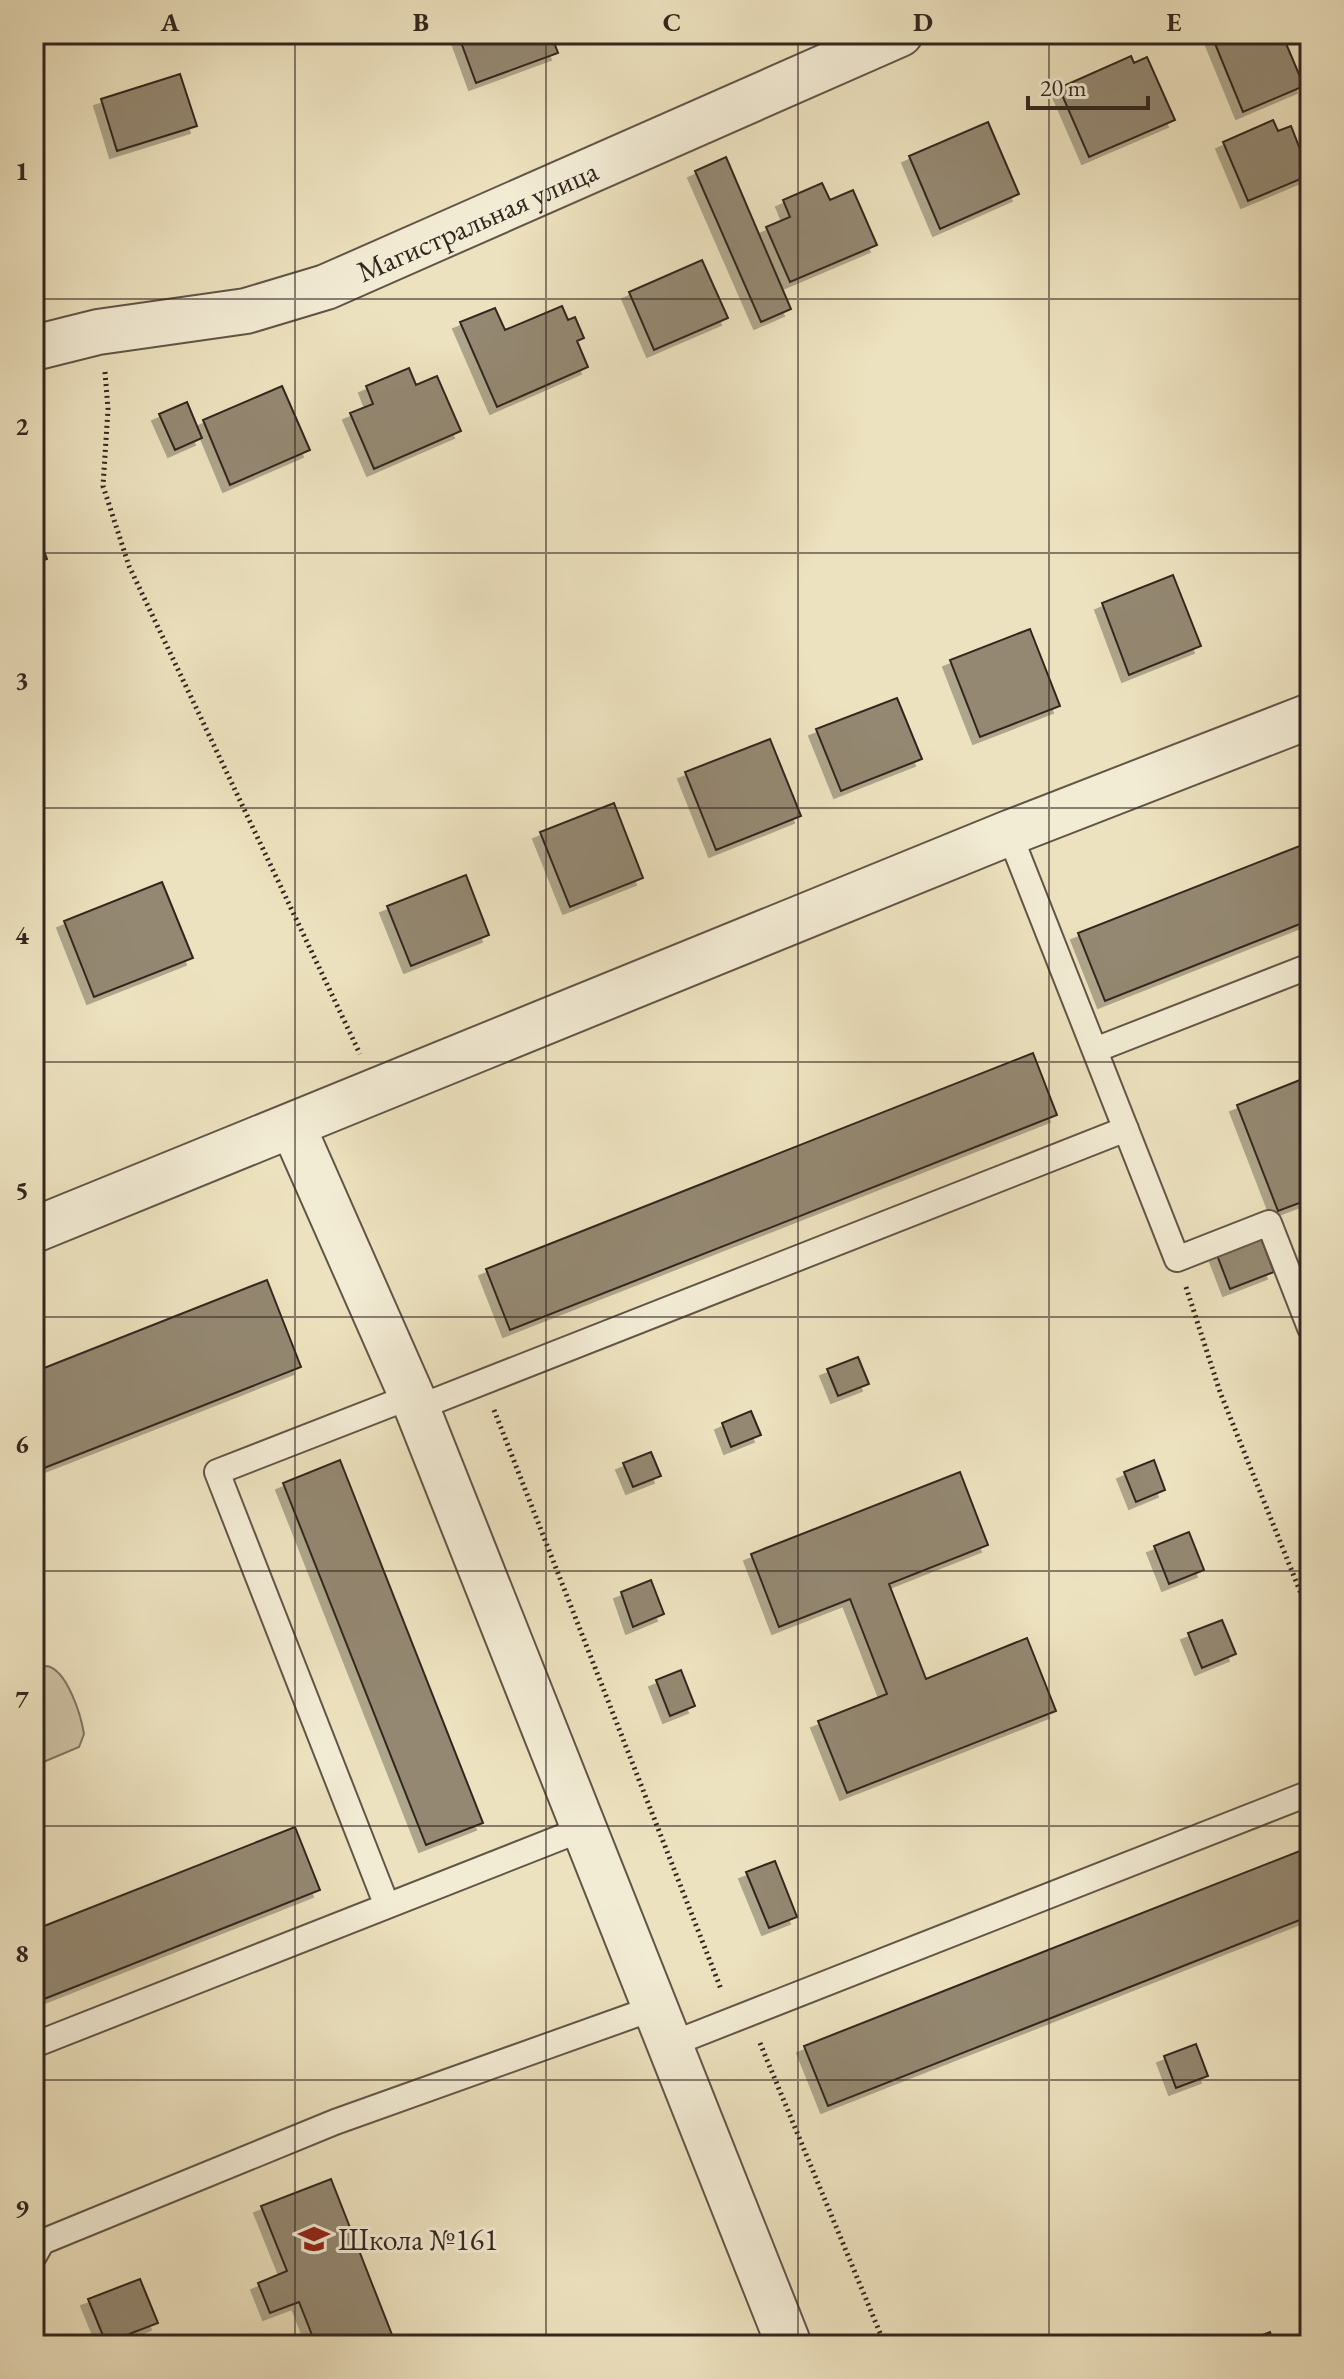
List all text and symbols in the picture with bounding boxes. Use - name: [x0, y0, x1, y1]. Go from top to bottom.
- text: A: [160, 5, 180, 39]
- text: B: [413, 5, 429, 39]
- text: C: [663, 5, 681, 39]
- text: D: [913, 5, 933, 39]
- text: E: [1167, 5, 1182, 39]
- scale bar: [1028, 60, 1148, 110]
- text: 20 m: [1040, 72, 1087, 103]
- street label: Магистральная улица: [350, 150, 604, 291]
- text: 1: [15, 154, 29, 188]
- text: 2: [15, 409, 29, 443]
- text: 3: [15, 663, 29, 697]
- text: 4: [15, 918, 29, 952]
- text: 5: [15, 1173, 29, 1207]
- text: 6: [15, 1427, 29, 1461]
- text: 7: [15, 1682, 29, 1716]
- text: 8: [15, 1936, 29, 1970]
- text: 9: [15, 2191, 29, 2225]
- place label: Школа №161: [338, 2220, 498, 2259]
- school or university icon: Школа №161: [297, 2222, 331, 2256]

